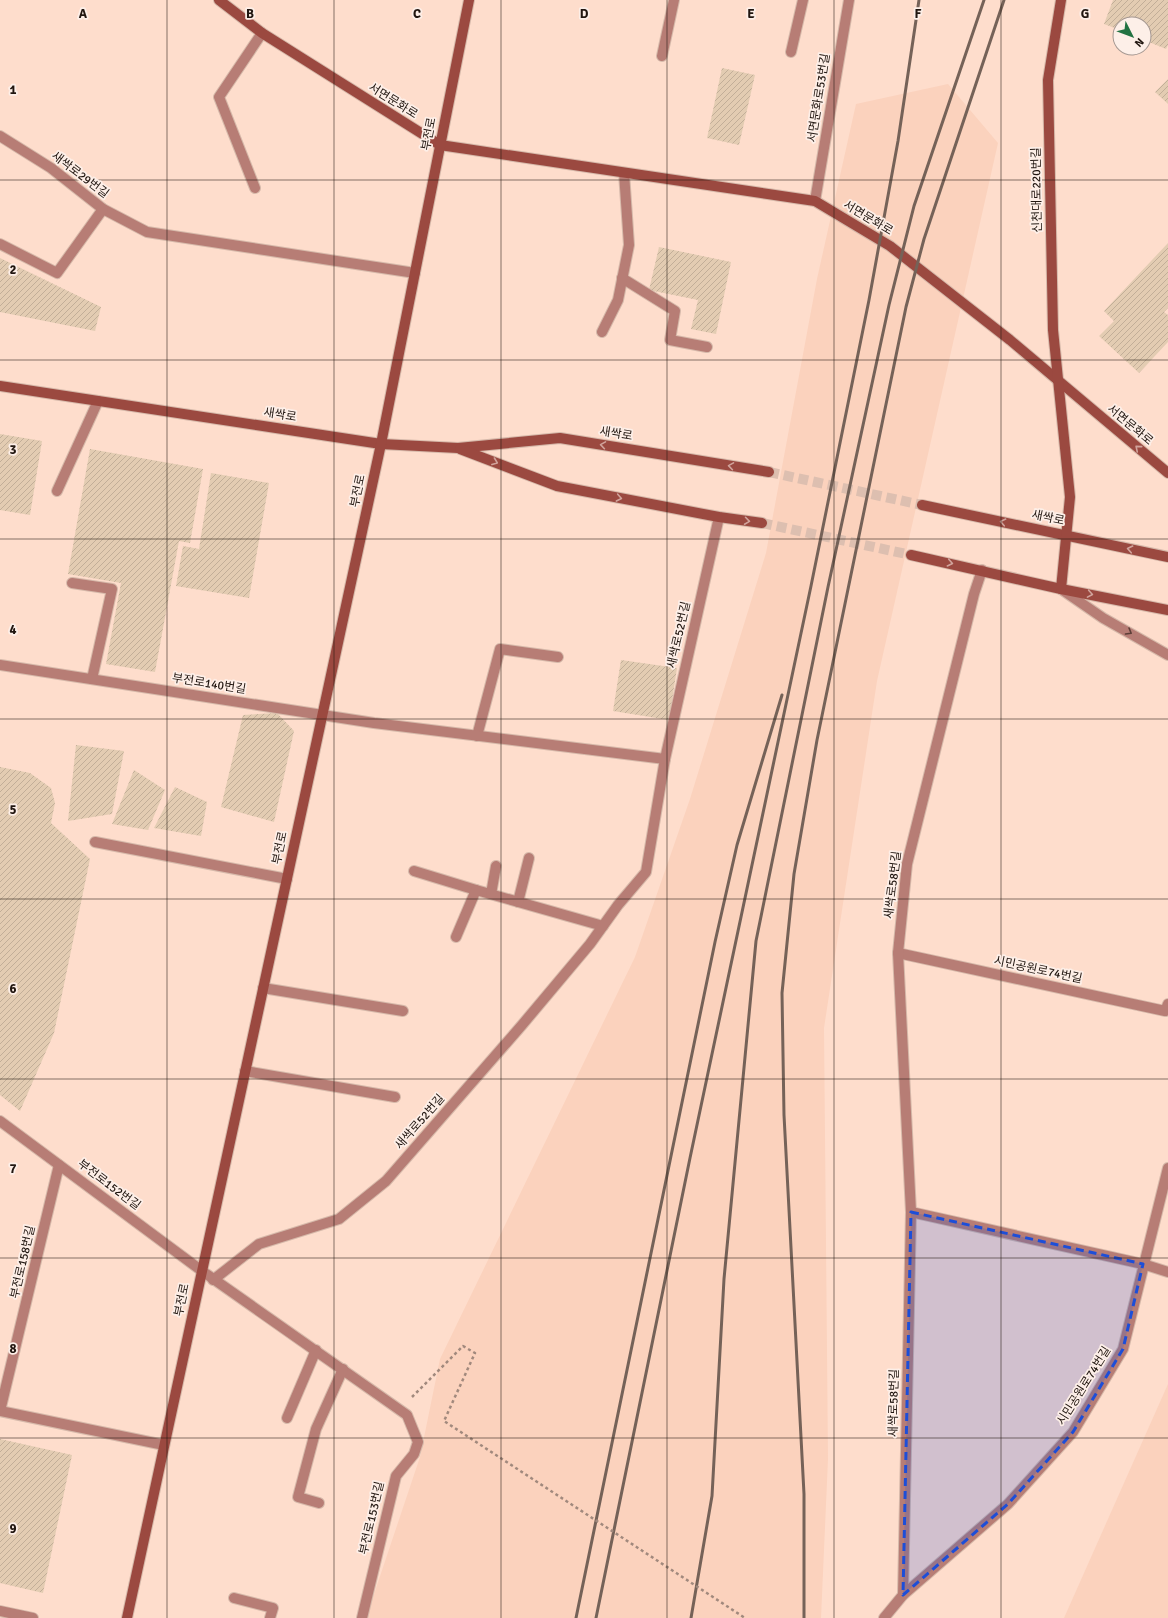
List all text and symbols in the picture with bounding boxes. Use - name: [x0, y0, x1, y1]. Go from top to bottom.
- text: A: [79, 6, 88, 22]
- text: B: [246, 6, 254, 22]
- text: C: [413, 6, 421, 22]
- text: D: [580, 6, 589, 22]
- text: E: [747, 6, 755, 22]
- text: F: [915, 6, 922, 22]
- text: G: [1081, 6, 1089, 22]
- north arrow: [1112, 16, 1152, 56]
- text: N: [1132, 35, 1146, 50]
- street label: 서면문화로53번길: [805, 52, 833, 144]
- street label: 서면문화로: [366, 80, 420, 122]
- text: 1: [9, 82, 17, 98]
- street label: 부전로: [418, 116, 440, 152]
- street label: 신천대로220번길: [1029, 147, 1045, 233]
- street label: 새싹로29번길: [48, 148, 112, 202]
- street label: 서면문화로: [840, 197, 896, 239]
- text: 2: [9, 262, 17, 278]
- street label: 서면문화로: [1104, 402, 1156, 448]
- street label: 새싹로: [262, 405, 298, 425]
- street label: 새싹로: [598, 424, 634, 444]
- one-way arrow: [600, 441, 606, 450]
- text: 3: [9, 442, 17, 458]
- one-way arrow: [1136, 446, 1143, 453]
- one-way arrow: [491, 458, 498, 466]
- one-way arrow: [728, 462, 734, 471]
- street label: 부전로: [347, 473, 369, 509]
- one-way arrow: [616, 493, 623, 501]
- street label: 새싹로: [1030, 507, 1066, 529]
- one-way arrow: [744, 516, 750, 525]
- one-way arrow: [1000, 518, 1006, 526]
- one-way arrow: [1127, 546, 1133, 554]
- one-way arrow: [946, 558, 953, 566]
- one-way arrow: [1087, 589, 1093, 598]
- street label: 새싹로52번길: [664, 600, 694, 670]
- text: 4: [9, 622, 17, 638]
- one-way arrow: [1125, 628, 1132, 635]
- street label: 부전로140번길: [171, 671, 247, 697]
- text: 5: [9, 802, 17, 818]
- street label: 부전로: [269, 830, 291, 866]
- street label: 새싹로58번길: [881, 850, 905, 920]
- street label: 시민공원로74번길: [992, 953, 1084, 987]
- text: 6: [9, 981, 17, 997]
- street label: 새싹로52번길: [392, 1091, 448, 1153]
- street label: 부전로152번길: [75, 1157, 143, 1213]
- text: 7: [9, 1161, 17, 1177]
- street label: 부전로158번길: [7, 1224, 39, 1300]
- street label: 부전로: [171, 1282, 193, 1318]
- text: 8: [9, 1341, 17, 1357]
- street label: 시민공원로74번길: [1054, 1344, 1114, 1428]
- street label: 새싹로58번길: [886, 1369, 902, 1437]
- street label: 부전로153번길: [356, 1480, 388, 1556]
- text: 9: [9, 1521, 17, 1537]

